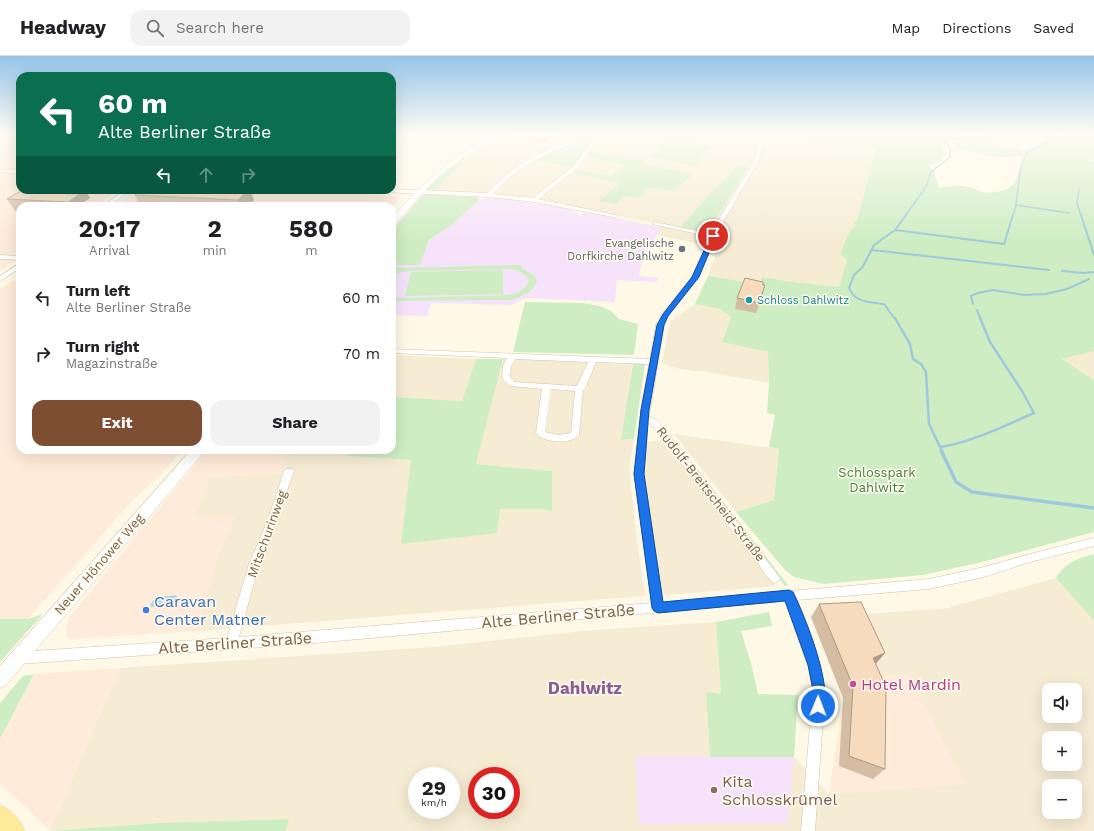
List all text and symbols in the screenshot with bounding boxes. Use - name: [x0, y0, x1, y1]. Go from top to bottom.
- search box: [130, 10, 410, 46]
- text: Headway: [20, 16, 106, 39]
- icon: search: [144, 17, 166, 39]
- text: Search here: [176, 19, 264, 37]
- text: Map: [892, 20, 920, 36]
- text: Directions: [942, 20, 1011, 36]
- text: Saved: [1033, 20, 1074, 36]
- text: 60 m: [98, 87, 168, 120]
- icon: left: [32, 88, 84, 140]
- text: Alte Berliner Straße: [98, 121, 271, 142]
- icon: left: [153, 164, 175, 186]
- icon: ahead: [195, 164, 217, 186]
- icon: right: [237, 164, 259, 186]
- text: 20:17: [78, 215, 140, 243]
- text: 2: [208, 215, 222, 243]
- text: 580: [289, 215, 334, 243]
- pin: [696, 219, 730, 253]
- icon: arrive: [702, 225, 724, 247]
- place label: Evangelische Dorfkirche Dahlwitz: [567, 237, 674, 263]
- text: Arrival: [89, 243, 130, 258]
- text: min: [203, 243, 227, 258]
- text: m: [305, 243, 318, 258]
- marker: Evangelische Dorfkirche Dahlwitz: [677, 244, 687, 254]
- text: Turn left: [66, 282, 130, 300]
- icon: left: [32, 287, 54, 309]
- text: 60 m: [342, 289, 380, 307]
- place label: Schloss Dahlwitz: [757, 294, 849, 307]
- marker: Schloss Dahlwitz: [744, 295, 754, 305]
- text: Alte Berliner Straße: [66, 300, 191, 315]
- text: Turn right: [66, 338, 139, 356]
- icon: right: [32, 343, 54, 365]
- text: 70 m: [343, 345, 380, 363]
- text: Magazinstraße: [66, 356, 157, 371]
- button: Exit: [32, 400, 202, 446]
- button: Share: [210, 400, 380, 446]
- street label: Rudolf-Breitscheid-Straße: [654, 424, 768, 564]
- park label: Schlosspark Dahlwitz: [838, 465, 916, 495]
- street label: Mitschurinweg: [244, 488, 290, 580]
- street label: Neuer Hönower Weg: [51, 511, 147, 617]
- place label: Caravan Center Matner: [154, 592, 267, 629]
- street label: Alte Berliner Straße: [480, 600, 636, 632]
- marker: Caravan Center Matner: [141, 605, 151, 615]
- street label: Alte Berliner Straße: [157, 628, 313, 658]
- place label: Hotel Mardin: [861, 675, 961, 694]
- district label: Dahlwitz: [548, 678, 622, 698]
- marker: Hotel Mardin: [848, 679, 858, 689]
- map controls: [1042, 683, 1082, 819]
- button: sound: [1042, 683, 1082, 723]
- position arrow: [797, 685, 839, 727]
- button: +: [1042, 731, 1082, 771]
- speed limit sign: 30: [468, 767, 520, 819]
- place label: Kita Schlosskrümel: [722, 772, 837, 809]
- text: 29: [422, 776, 446, 800]
- button: −: [1042, 779, 1082, 819]
- marker: Kita Schlosskrümel: [709, 785, 719, 795]
- text: km/h: [421, 797, 447, 808]

